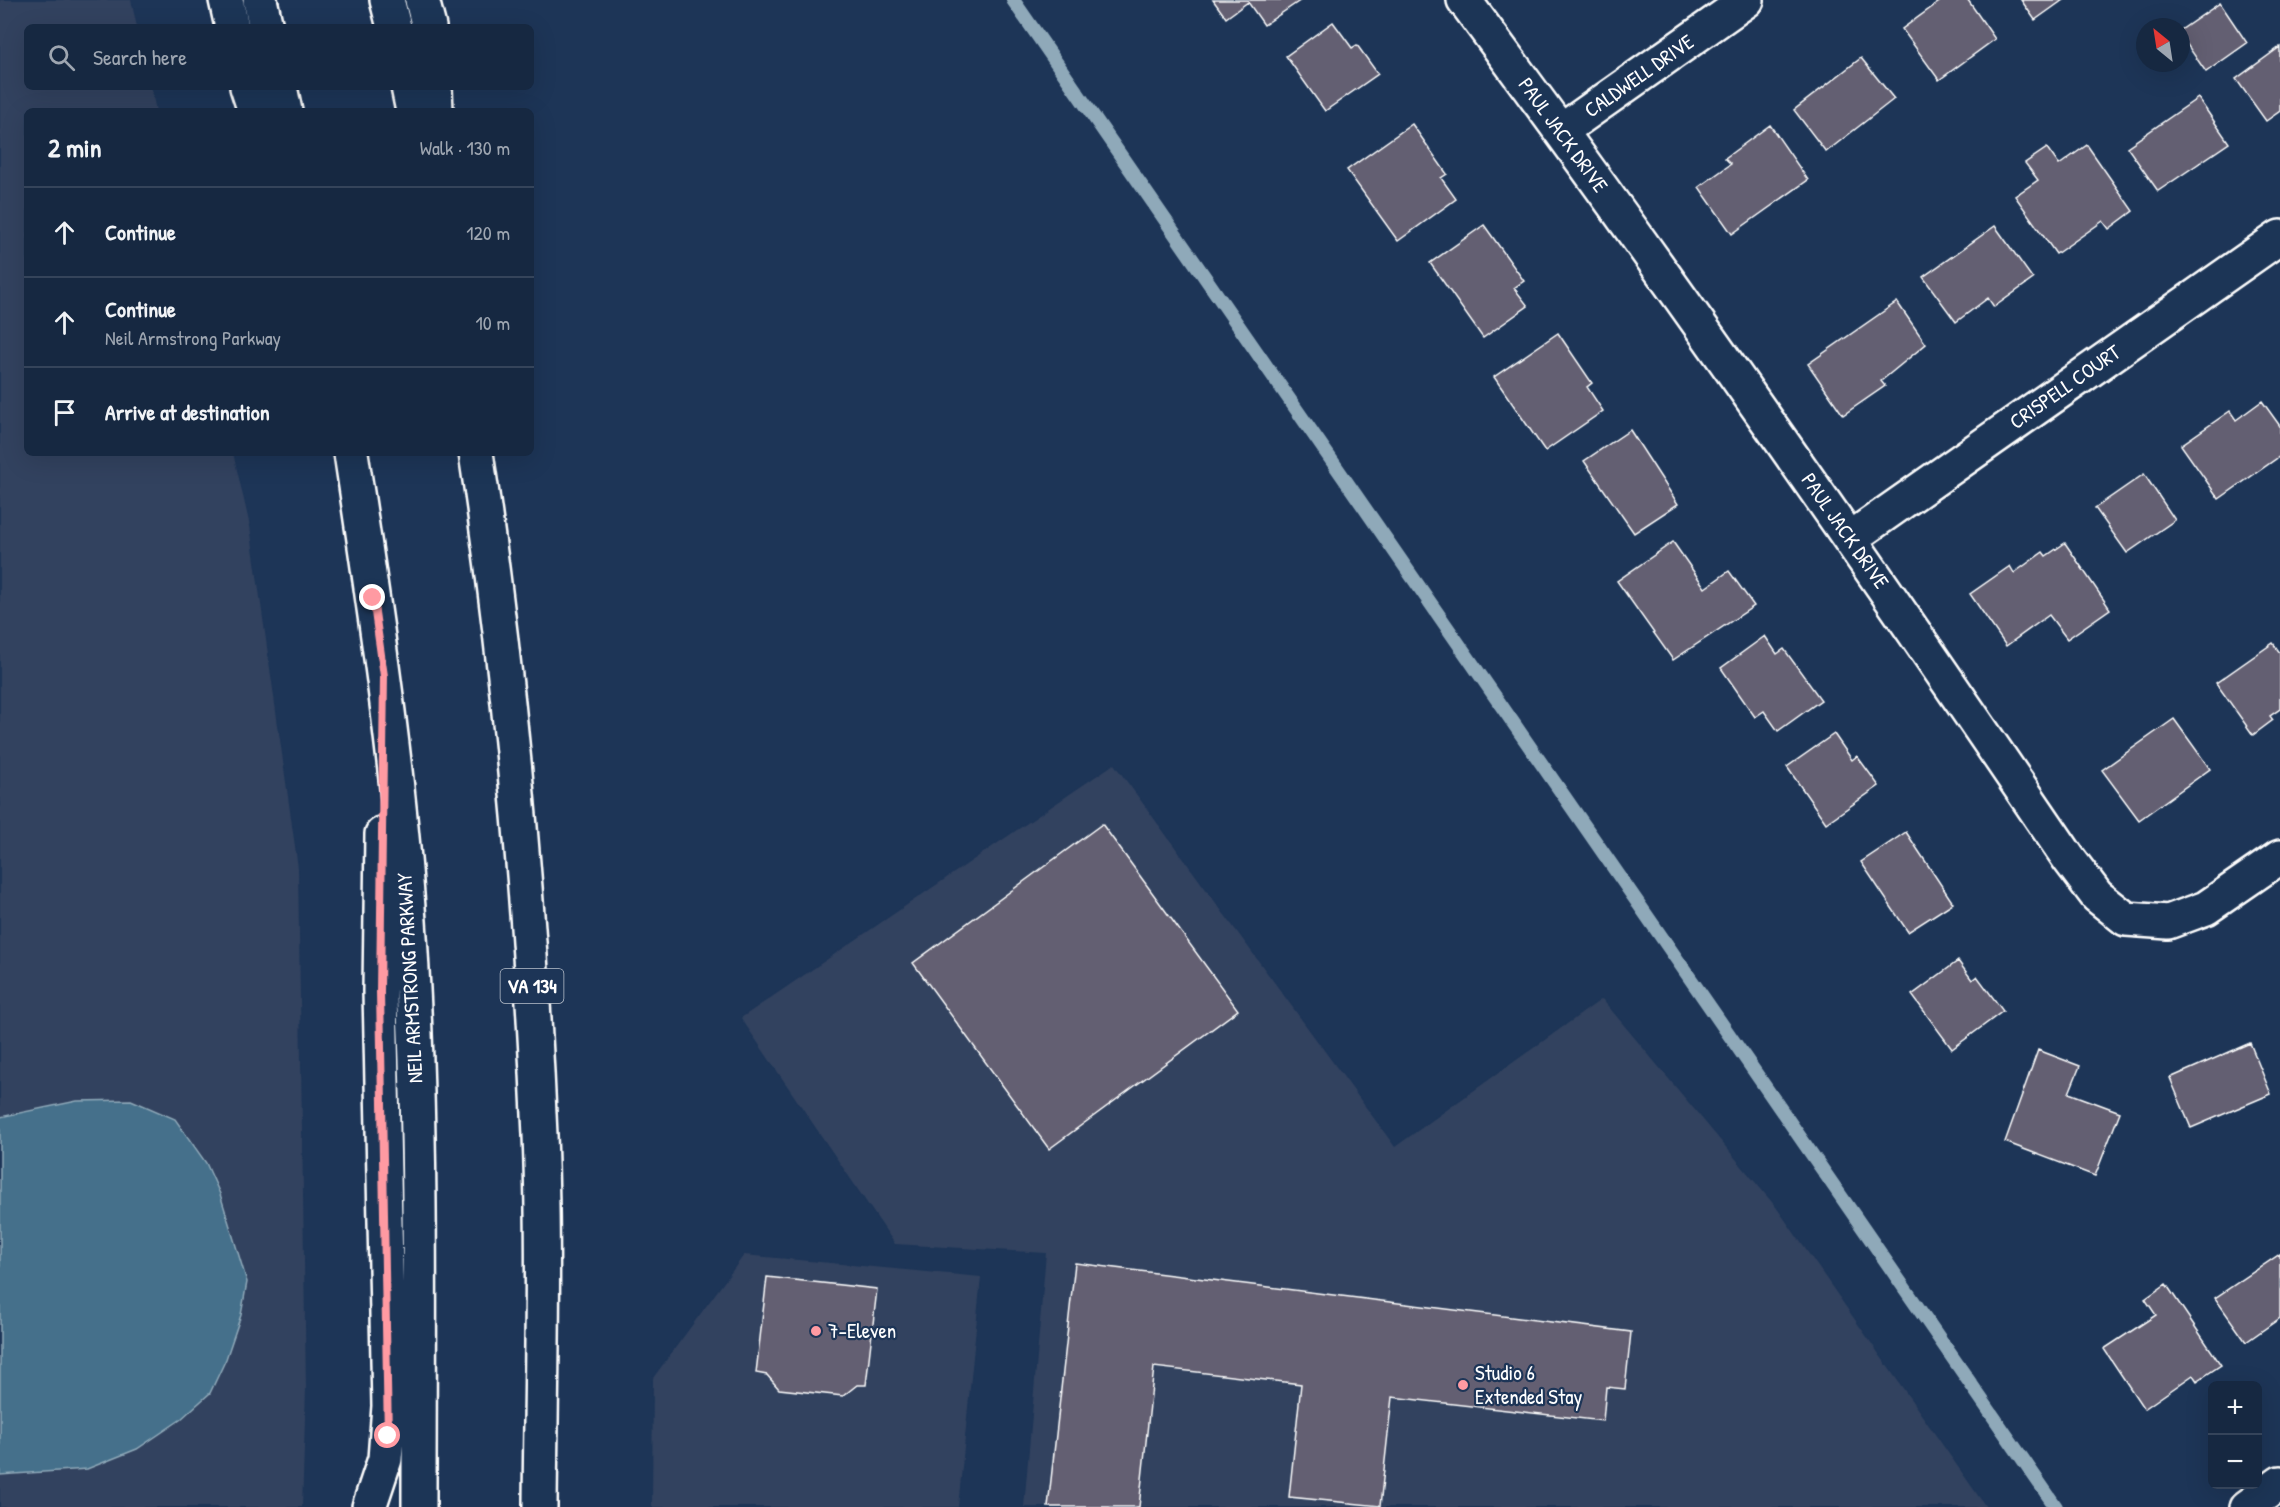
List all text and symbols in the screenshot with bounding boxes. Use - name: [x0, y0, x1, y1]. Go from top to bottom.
- north arrow: [2136, 18, 2190, 72]
- search box: [24, 24, 534, 90]
- street label: CALDWELL DRIVE: [1578, 27, 1699, 124]
- icon: search: [45, 41, 78, 74]
- text: Search here: [93, 42, 187, 72]
- street label: PAUL JACK DRIVE: [1512, 71, 1615, 198]
- text: 2 min: [48, 130, 101, 165]
- text: Walk · 130 m: [420, 134, 510, 161]
- icon: ahead: [48, 216, 81, 249]
- text: Continue: [105, 217, 176, 247]
- text: 120 m: [466, 219, 510, 246]
- text: Continue: [105, 294, 176, 324]
- icon: ahead: [48, 306, 81, 339]
- text: 10 m: [476, 309, 510, 336]
- text: Neil Armstrong Parkway: [105, 324, 281, 351]
- street label: CRISPELL COURT: [2003, 337, 2127, 436]
- icon: arrive: [48, 396, 81, 429]
- text: Arrive at destination: [105, 397, 270, 427]
- street label: PAUL JACK DRIVE: [1795, 467, 1896, 594]
- route end: [359, 584, 385, 610]
- street label: NEIL ARMSTRONG PARKWAY: [389, 871, 429, 1084]
- road number: VA 134: [500, 969, 564, 1003]
- place label: 7-Eleven: [828, 1316, 896, 1345]
- marker: 7-Eleven: [809, 1324, 823, 1338]
- place label: Studio 6 Extended Stay: [1475, 1358, 1582, 1411]
- marker: Studio 6 Extended Stay: [1456, 1378, 1470, 1392]
- map controls: [2208, 1381, 2262, 1489]
- button: +: [2208, 1381, 2262, 1435]
- route start: [374, 1422, 400, 1448]
- button: −: [2208, 1435, 2262, 1489]

